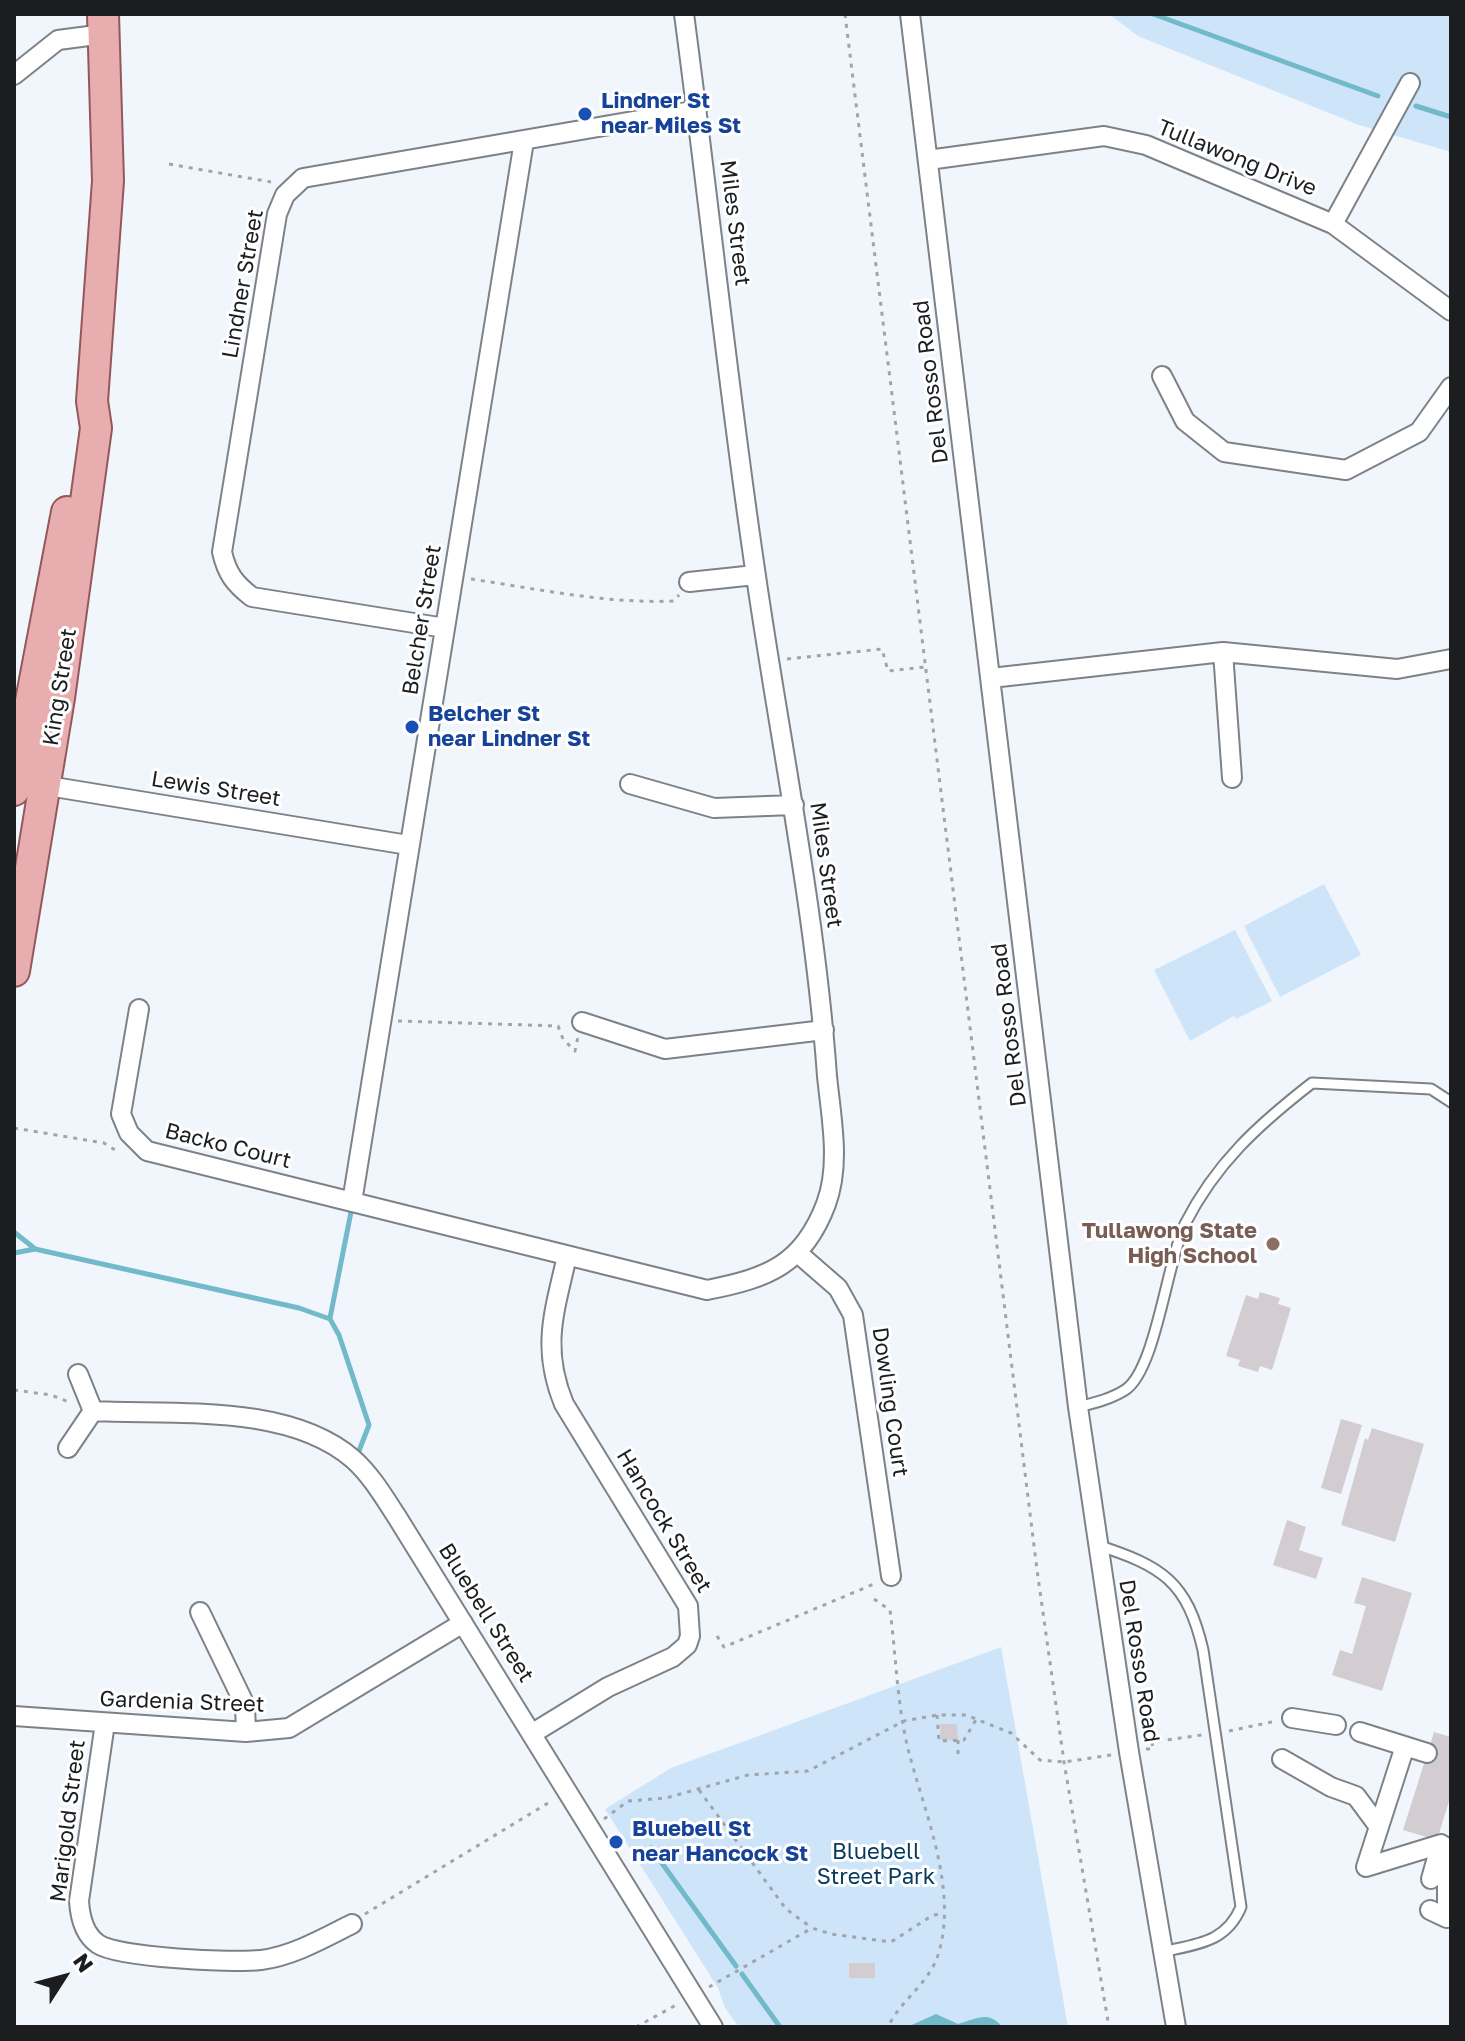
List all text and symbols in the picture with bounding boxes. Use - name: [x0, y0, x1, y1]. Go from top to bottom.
- place label: Lindner St near Miles St: [601, 88, 741, 140]
- marker: Lindner St near Miles St: [576, 105, 594, 123]
- street label: Tullawong Drive: [1154, 114, 1320, 202]
- street label: Miles Street: [714, 159, 756, 287]
- street label: Lindner Street: [217, 207, 269, 361]
- street label: Del Rosso Road: [908, 299, 954, 465]
- street label: Belcher Street: [397, 543, 447, 697]
- street label: King Street: [38, 626, 82, 748]
- place label: Belcher St near Lindner St: [428, 701, 590, 752]
- marker: Belcher St near Lindner St: [403, 718, 421, 736]
- street label: Lewis Street: [149, 766, 283, 812]
- street label: Miles Street: [804, 800, 848, 930]
- street label: Del Rosso Road: [986, 942, 1032, 1108]
- street label: Backo Court: [162, 1118, 294, 1174]
- place label: Tullawong State High School: [1082, 1218, 1257, 1270]
- marker: Tullawong State High School: [1264, 1235, 1282, 1253]
- street label: Dowling Court: [866, 1325, 914, 1479]
- street label: Hancock Street: [611, 1444, 717, 1598]
- street label: Bluebell Street: [433, 1539, 539, 1687]
- street label: Del Rosso Road: [1113, 1578, 1165, 1744]
- street label: Gardenia Street: [99, 1686, 265, 1718]
- street label: Marigold Street: [45, 1738, 91, 1904]
- place label: Bluebell St near Hancock St: [632, 1816, 808, 1868]
- marker: Bluebell St near Hancock St: [607, 1833, 625, 1851]
- park label: Bluebell Street Park: [817, 1839, 935, 1890]
- north arrow: [24, 1937, 104, 2017]
- text: N: [68, 1948, 100, 1977]

